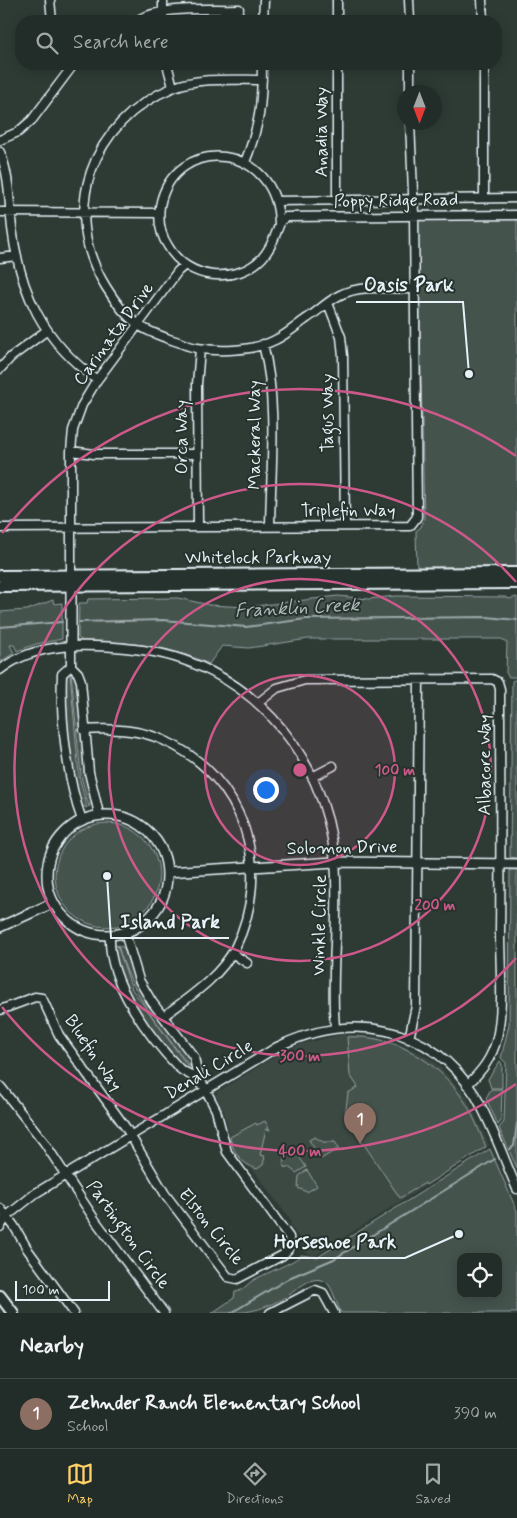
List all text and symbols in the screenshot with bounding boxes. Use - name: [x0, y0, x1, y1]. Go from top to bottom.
- search box: [15, 15, 502, 70]
- icon: search: [33, 29, 61, 57]
- text: Search here: [73, 30, 169, 55]
- north arrow: [397, 85, 442, 130]
- street label: Anadia Way: [310, 87, 334, 177]
- street label: Poppy Ridge Road: [333, 188, 459, 214]
- callout: Oasis Park: [356, 268, 463, 302]
- text: Oasis Park: [364, 273, 454, 298]
- street label: Carinata Drive: [68, 277, 160, 391]
- street label: Tagus Way: [316, 374, 342, 452]
- street label: Mackeral Way: [243, 380, 267, 490]
- street label: Orca Way: [170, 400, 194, 474]
- street label: Triplefin Way: [300, 499, 396, 523]
- street label: Whitelock Parkway: [185, 546, 331, 570]
- water label: Franklin Creek: [234, 592, 361, 624]
- street label: Albacore Way: [473, 714, 497, 816]
- centre of rings: [291, 761, 309, 779]
- text: 100 m: [375, 761, 415, 781]
- your location: [253, 777, 279, 803]
- street label: Solomon Drive: [286, 835, 398, 861]
- street label: Winkle Circle: [307, 874, 333, 976]
- text: 200 m: [415, 896, 456, 916]
- callout: Island Park: [111, 904, 229, 938]
- text: Island Park: [120, 910, 220, 935]
- street label: Bluefin Way: [59, 1010, 127, 1096]
- street label: Denali Circle: [161, 1034, 257, 1106]
- text: 300 m: [280, 1047, 320, 1067]
- pin: 1: [344, 1103, 376, 1144]
- text: 400 m: [279, 1142, 321, 1162]
- street label: Partington Circle: [79, 1176, 176, 1296]
- street label: Elston Circle: [173, 1184, 249, 1270]
- callout: Horseshoe Park: [265, 1224, 405, 1258]
- text: Horseshoe Park: [274, 1230, 397, 1255]
- map controls: [457, 1253, 502, 1298]
- button: locate: [457, 1253, 502, 1298]
- scale bar: [15, 1278, 110, 1301]
- text: 100 m: [22, 1281, 60, 1299]
- text: Nearby: [20, 1332, 84, 1360]
- text: Zehnder Ranch Elementary School: [67, 1391, 361, 1416]
- text: 1: [32, 1403, 40, 1424]
- text: 390 m: [454, 1403, 497, 1424]
- text: School: [67, 1416, 108, 1437]
- tab: Map: [66, 1460, 94, 1508]
- tab: Directions: [226, 1460, 284, 1508]
- tab: Saved: [416, 1460, 451, 1508]

